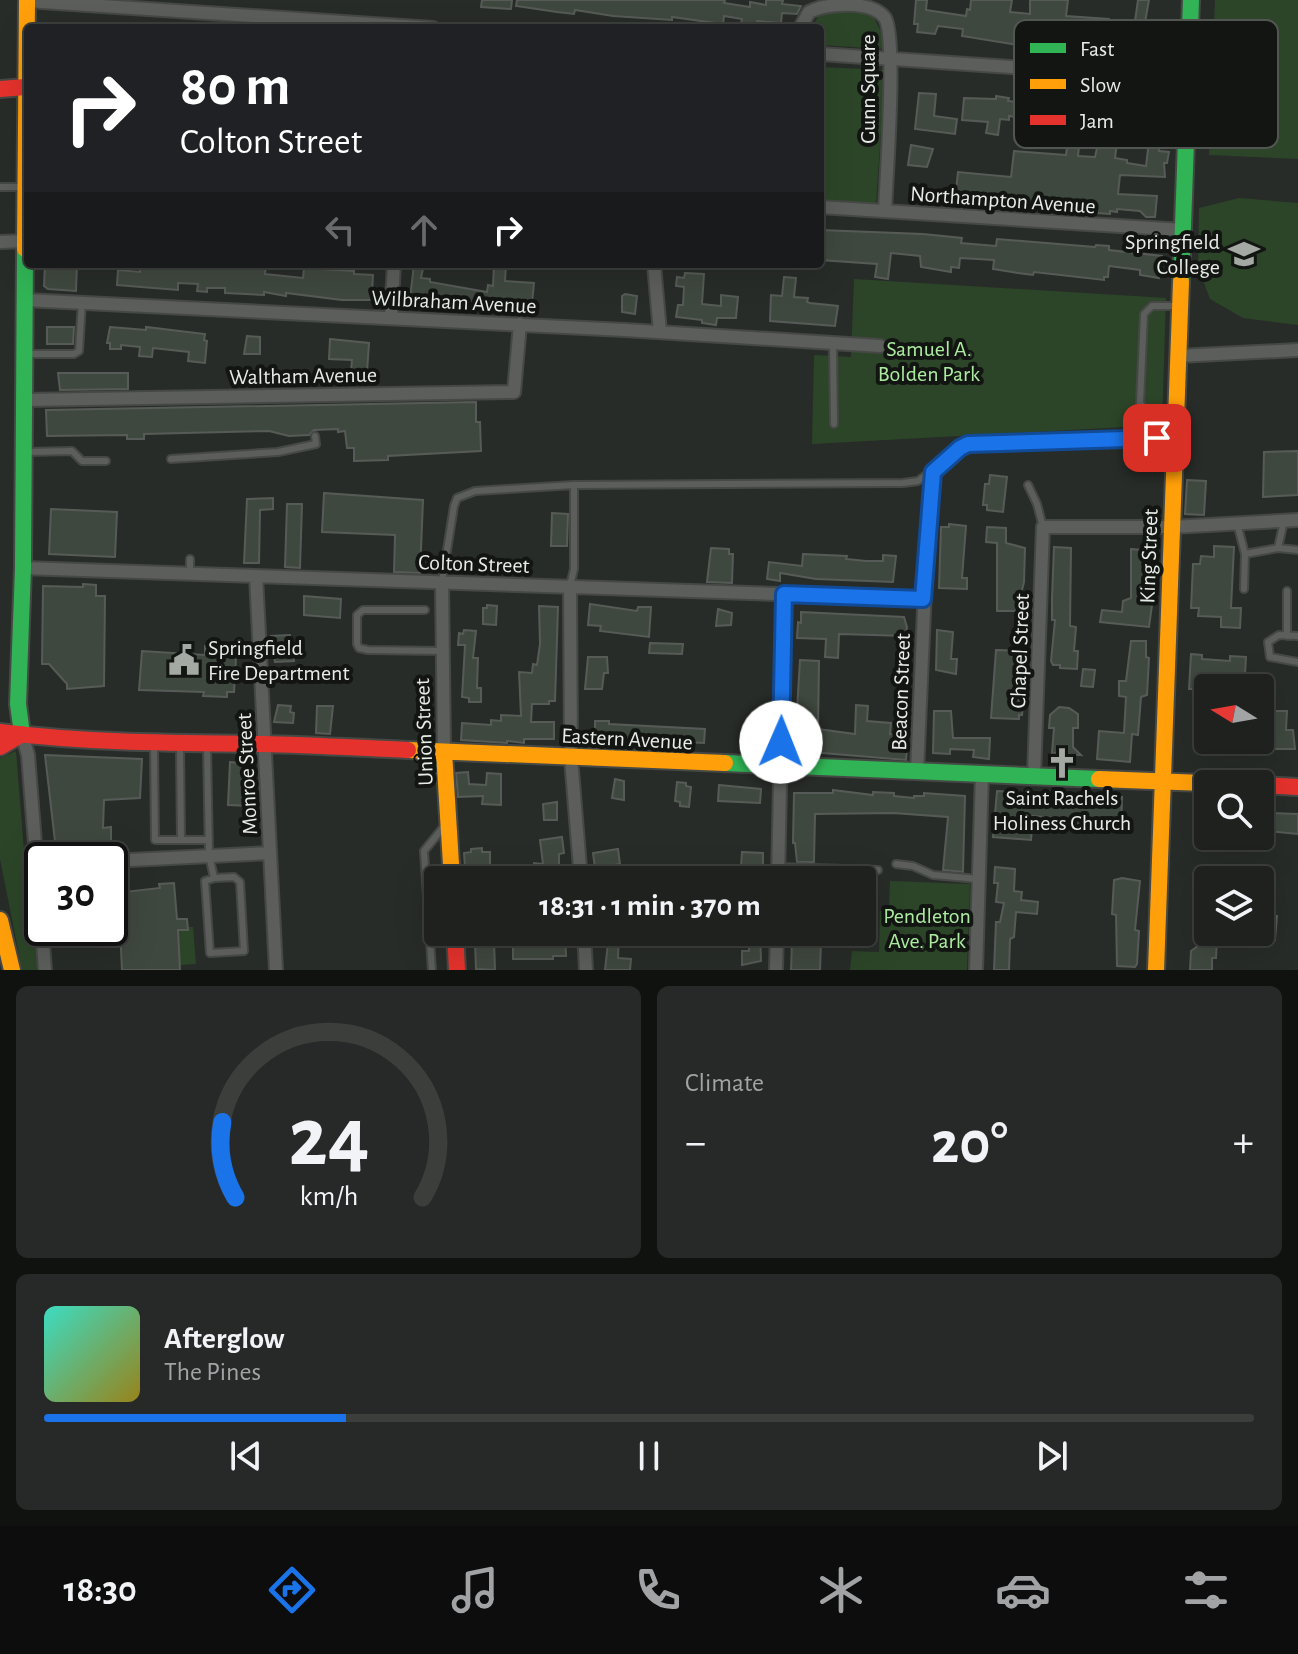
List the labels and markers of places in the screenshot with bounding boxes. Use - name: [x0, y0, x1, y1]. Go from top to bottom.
- place label: Springfield College: [1125, 231, 1220, 278]
- school or university icon: Springfield College: [1227, 237, 1261, 271]
- pin: [1123, 404, 1191, 472]
- place label: Springfield Fire Department: [208, 637, 349, 684]
- public building icon: Springfield Fire Department: [167, 643, 201, 677]
- church icon: Saint Rachels Holiness Church: [1045, 746, 1079, 780]
- place label: Saint Rachels Holiness Church: [993, 787, 1131, 834]

